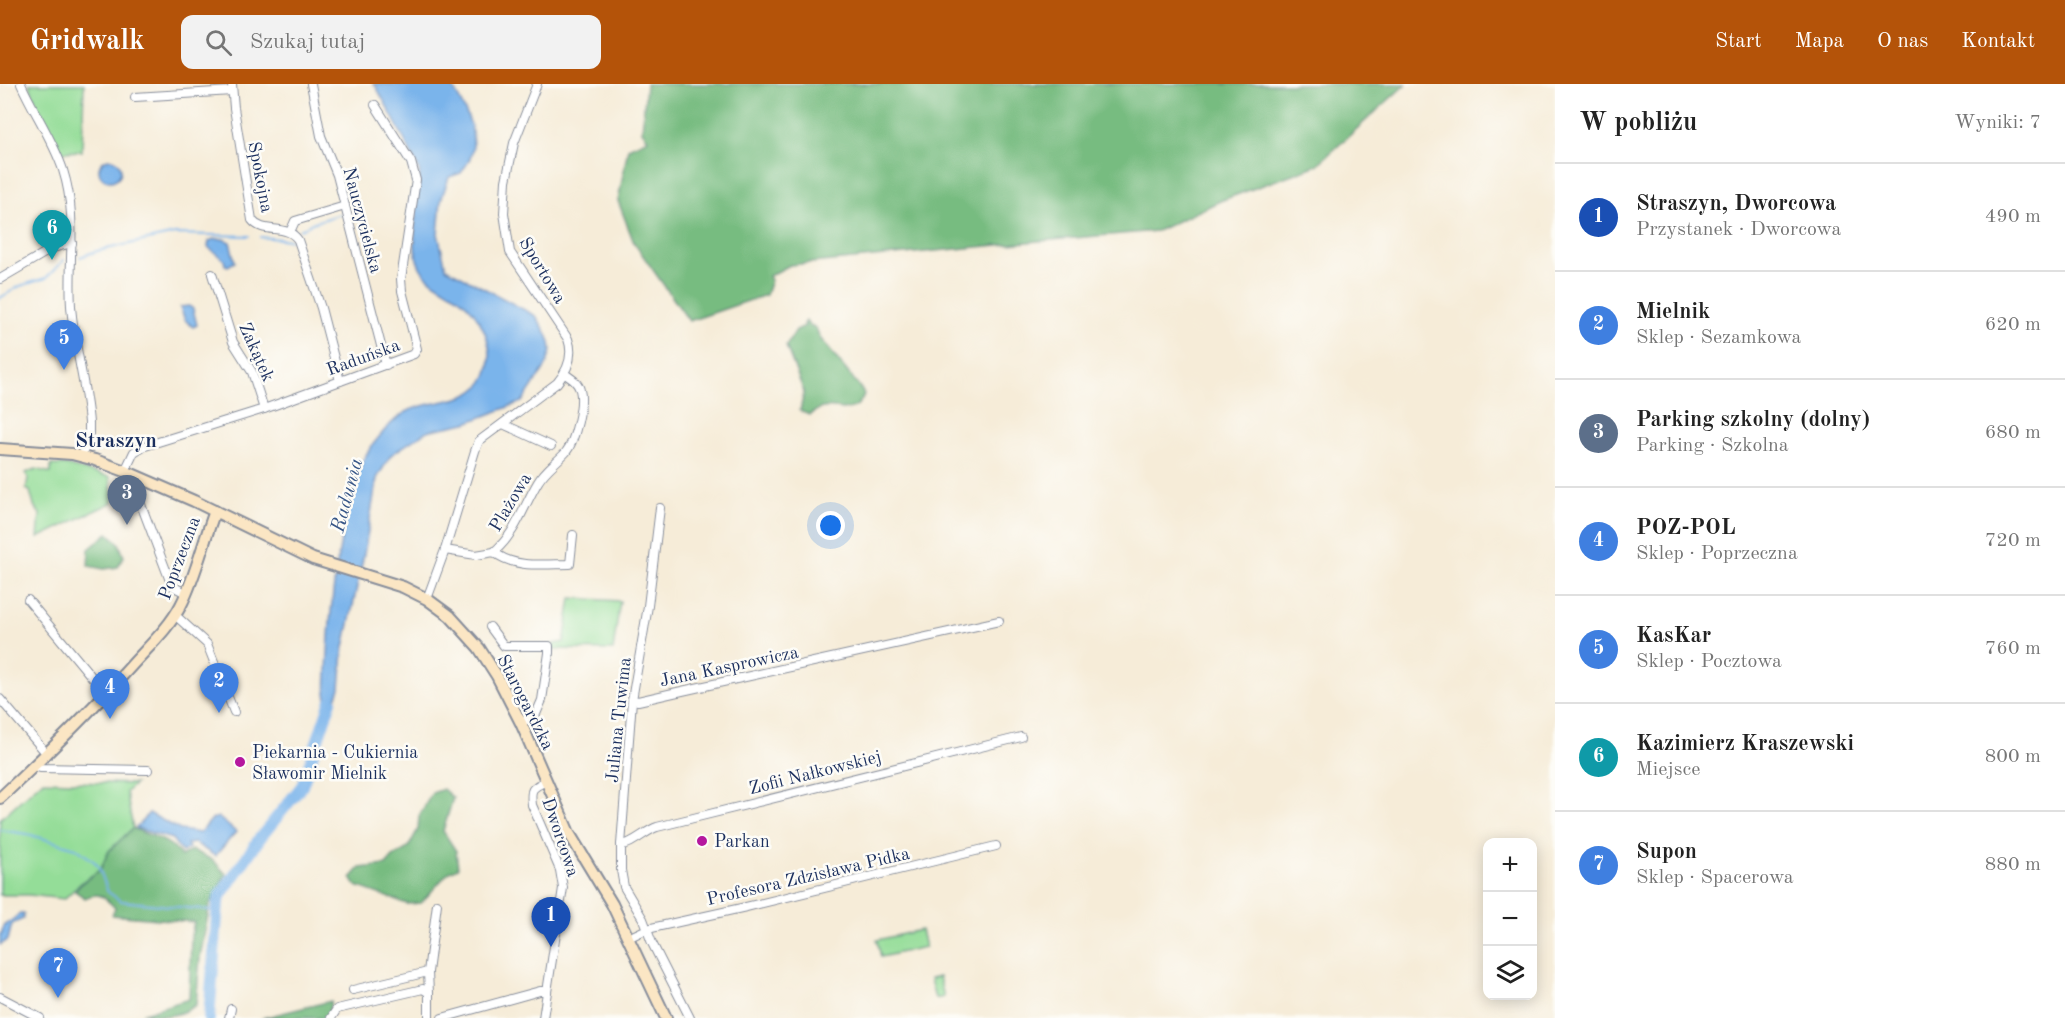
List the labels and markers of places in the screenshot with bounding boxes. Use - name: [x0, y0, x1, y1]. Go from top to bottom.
- pin: 6: [32, 210, 72, 260]
- pin: 5: [44, 320, 84, 370]
- pin: 3: [108, 476, 146, 525]
- pin: 2: [200, 664, 238, 713]
- pin: 4: [90, 670, 130, 719]
- place label: Piekarnia - Cukiernia Sławomir Mielnik: [252, 744, 418, 783]
- marker: Piekarnia - Cukiernia Sławomir Mielnik: [233, 755, 247, 769]
- place label: Parkan: [714, 833, 770, 851]
- marker: Parkan: [695, 834, 709, 848]
- pin: 1: [532, 898, 570, 947]
- pin: 7: [38, 948, 78, 998]

